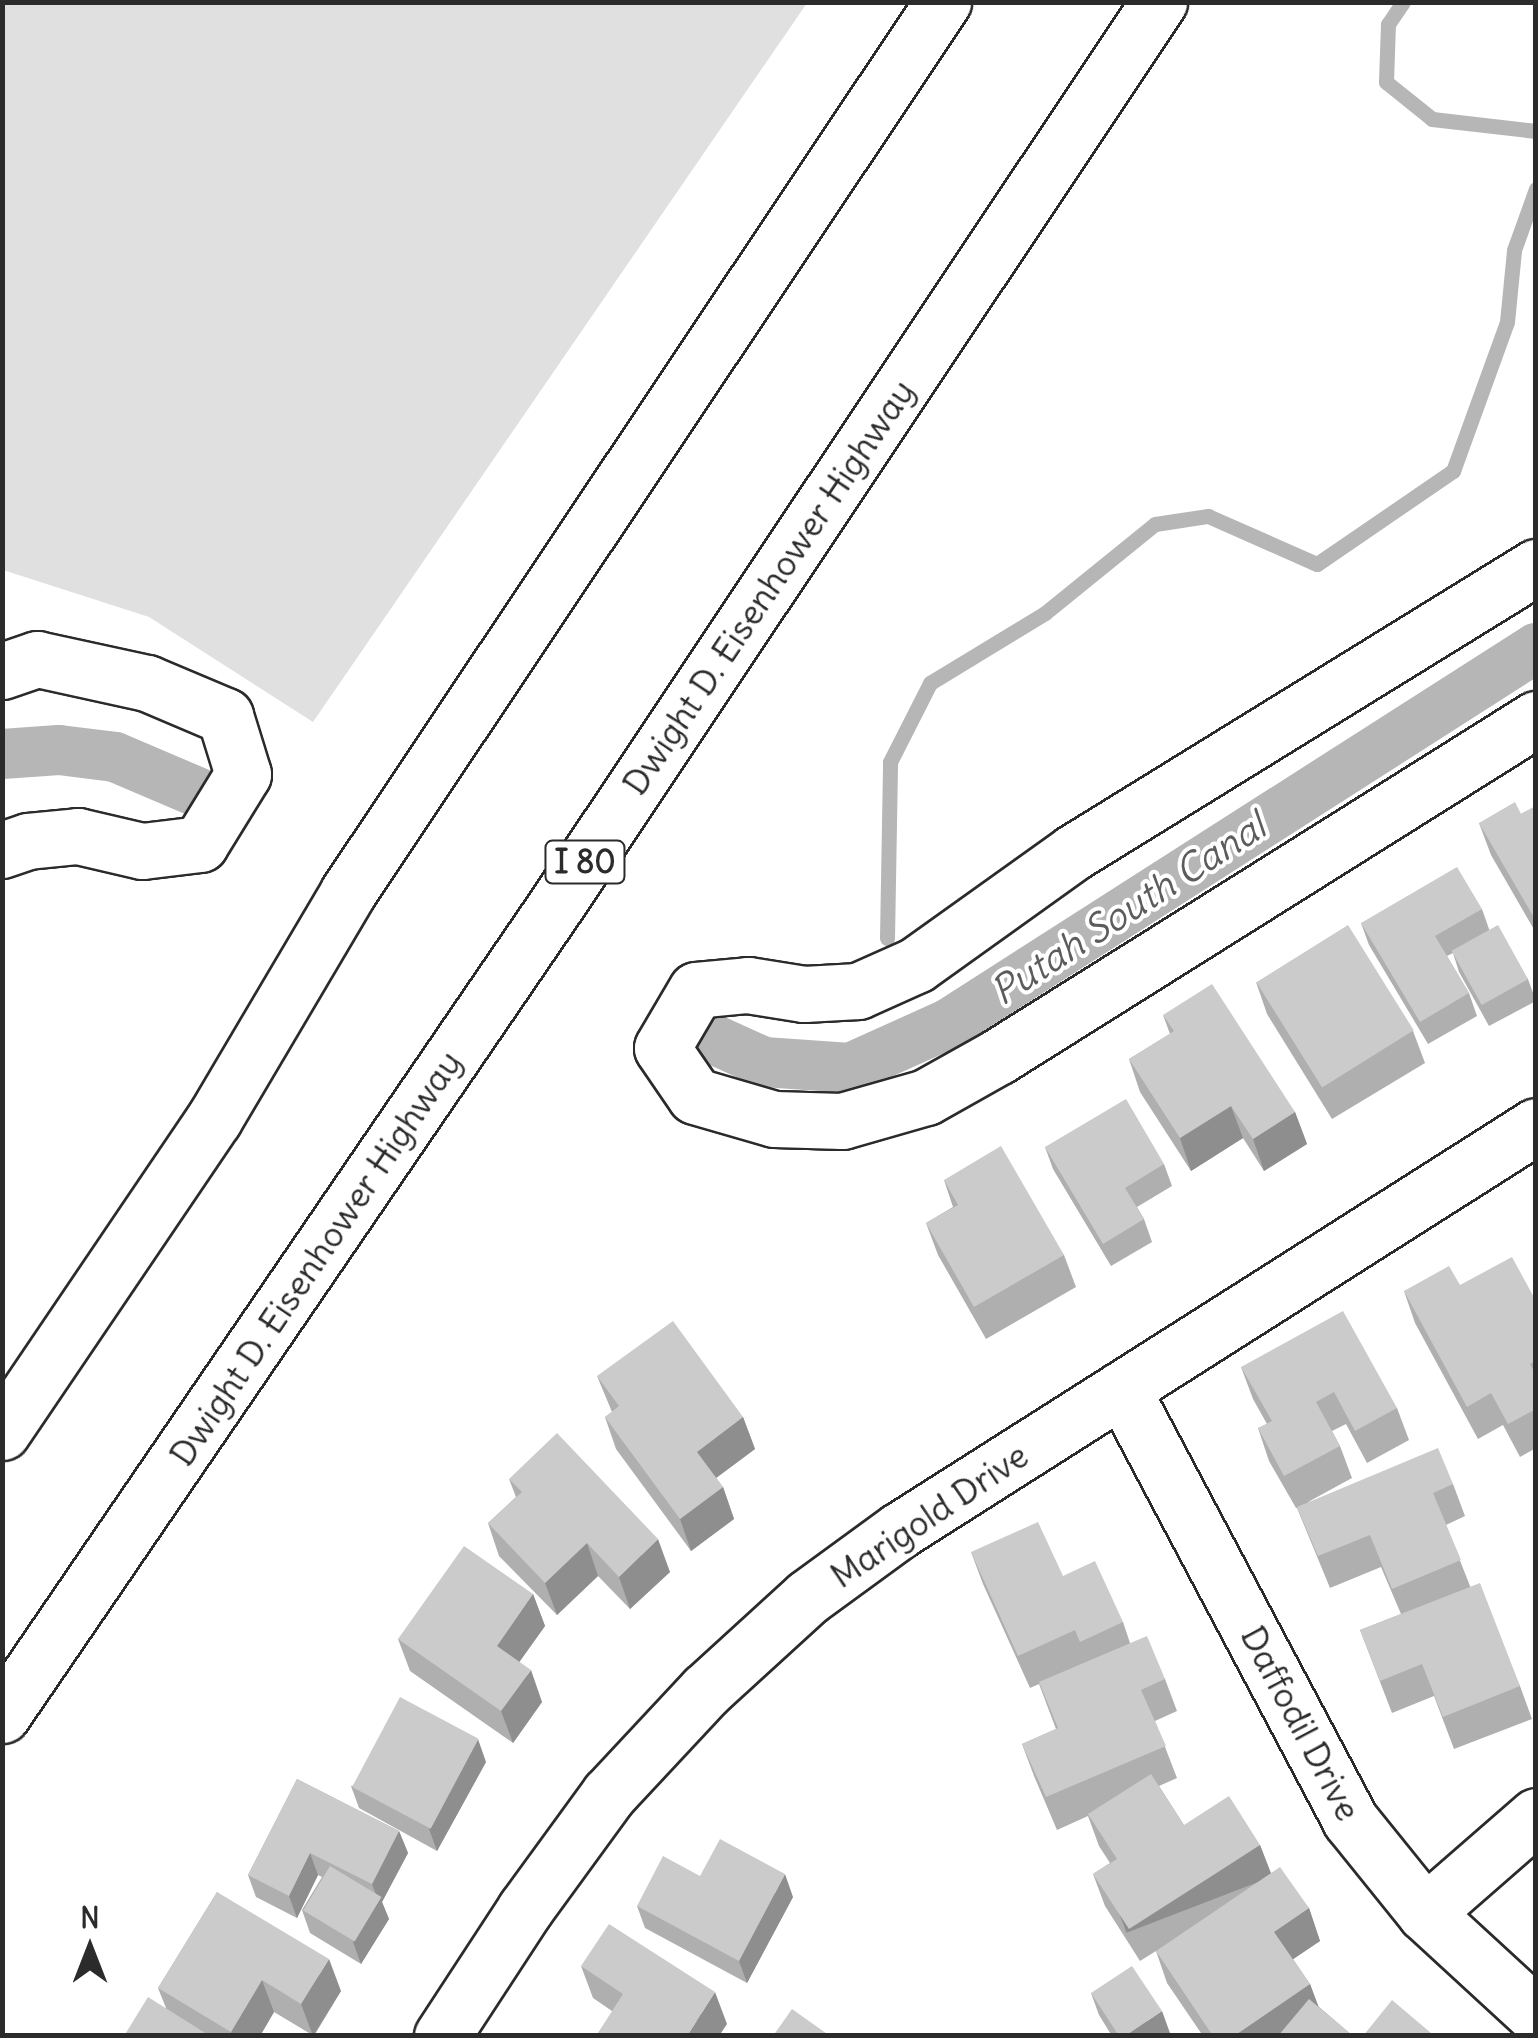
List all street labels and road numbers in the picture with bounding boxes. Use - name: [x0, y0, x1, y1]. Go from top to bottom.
- street label: Dwight D. Eisenhower Highway: [613, 372, 923, 802]
- road number: I 80: [542, 835, 628, 889]
- street label: Dwight D. Eisenhower Highway: [160, 1043, 470, 1473]
- street label: Marigold Drive: [822, 1434, 1036, 1596]
- street label: Daffodil Drive: [1232, 1619, 1370, 1827]

